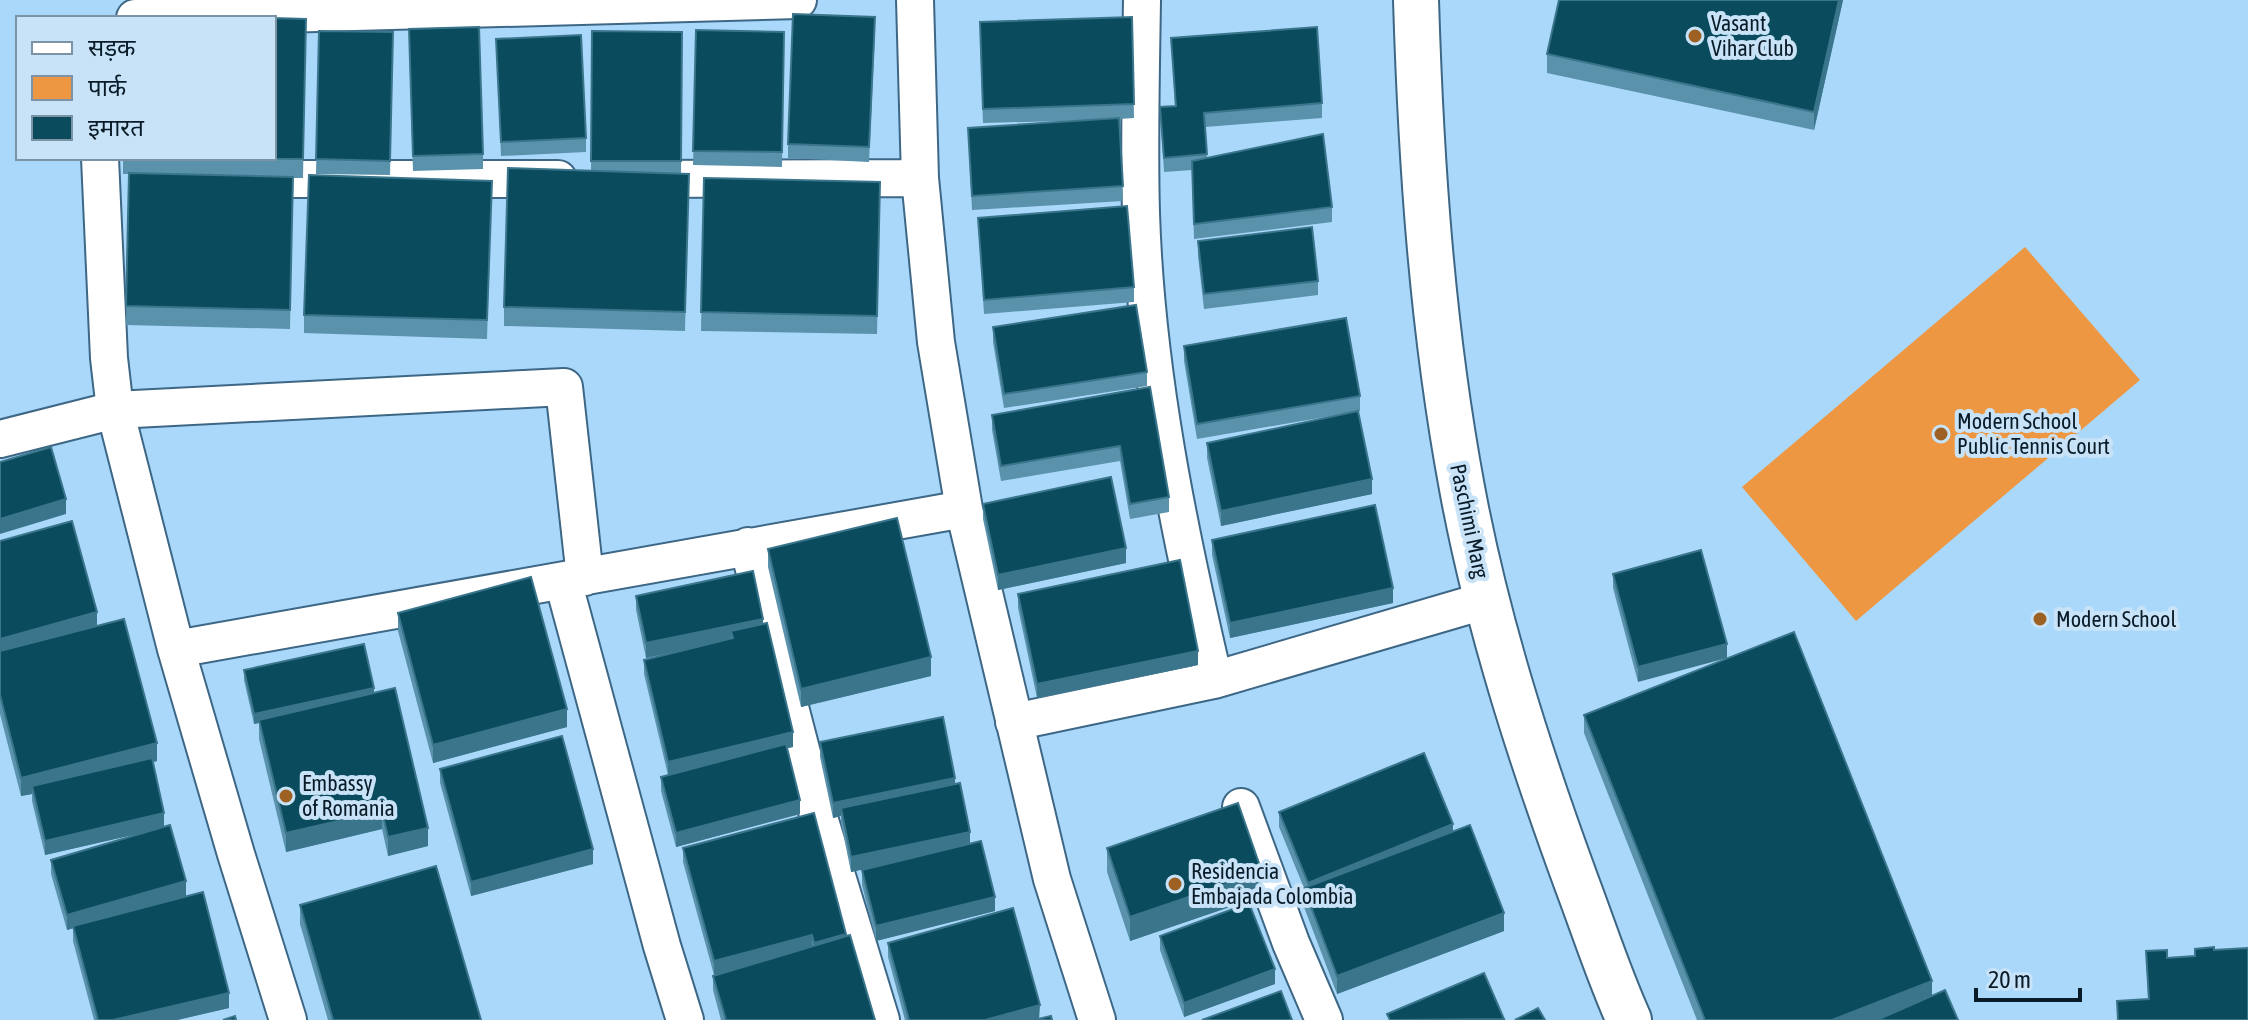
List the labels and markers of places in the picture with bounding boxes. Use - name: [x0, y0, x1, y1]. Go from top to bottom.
- place label: Vasant Vihar Club: [1711, 10, 1794, 61]
- marker: Vasant Vihar Club: [1686, 27, 1704, 45]
- place label: Modern School Public Tennis Court: [1957, 408, 2110, 459]
- marker: Modern School Public Tennis Court: [1932, 425, 1950, 443]
- place label: Modern School: [2056, 606, 2176, 632]
- marker: Modern School: [2031, 610, 2049, 628]
- place label: Embassy of Romania: [302, 770, 395, 821]
- marker: Embassy of Romania: [277, 787, 295, 805]
- place label: Residencia Embajada Colombia: [1191, 858, 1354, 909]
- marker: Residencia Embajada Colombia: [1166, 875, 1184, 893]

